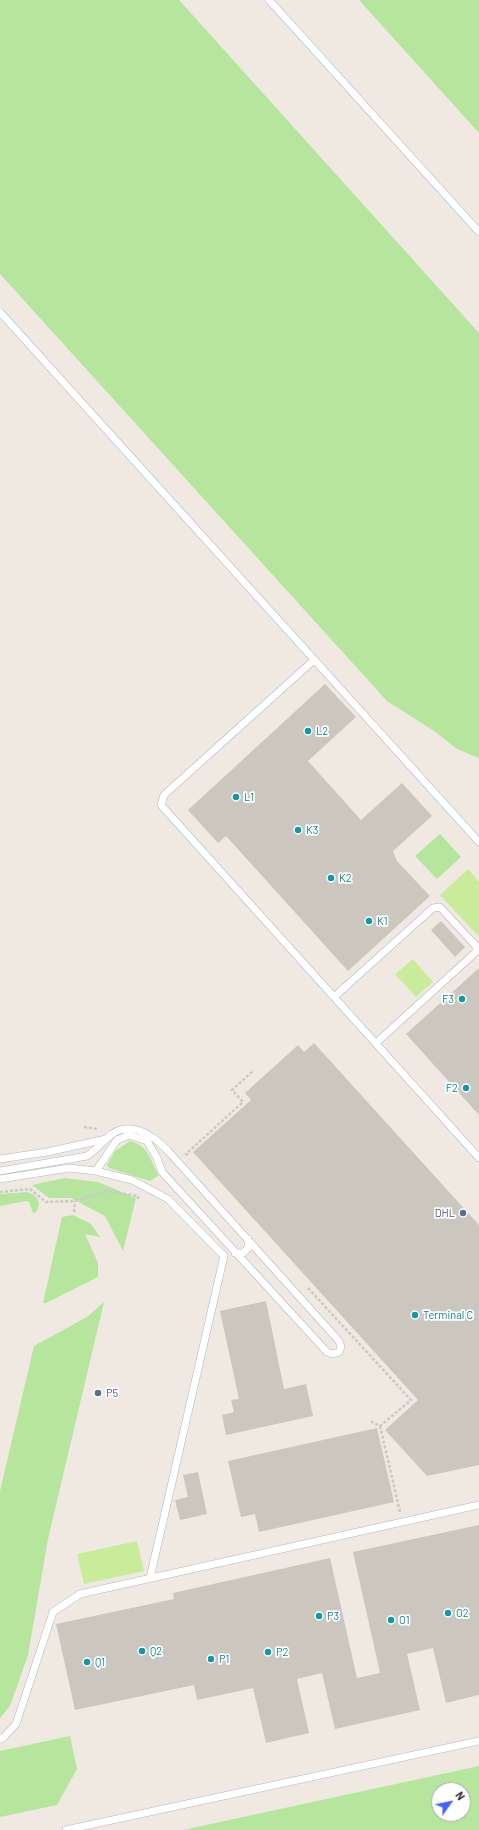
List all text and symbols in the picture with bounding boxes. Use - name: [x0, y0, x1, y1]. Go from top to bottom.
- place label: L2: [316, 724, 328, 738]
- marker: L2: [303, 726, 313, 736]
- place label: L1: [244, 790, 254, 804]
- marker: L1: [231, 792, 241, 802]
- place label: K3: [306, 823, 318, 837]
- marker: K3: [293, 825, 303, 835]
- place label: K2: [339, 871, 352, 885]
- marker: K2: [326, 873, 336, 883]
- place label: K1: [377, 914, 388, 928]
- marker: K1: [364, 916, 374, 926]
- place label: F3: [442, 992, 454, 1006]
- marker: F3: [457, 994, 467, 1004]
- place label: F2: [446, 1081, 458, 1095]
- marker: F2: [461, 1083, 471, 1093]
- place label: DHL: [435, 1206, 455, 1220]
- marker: DHL: [458, 1208, 468, 1218]
- place label: Terminal C: [423, 1308, 473, 1322]
- marker: Terminal C: [410, 1310, 420, 1320]
- place label: P5: [106, 1386, 118, 1400]
- marker: P5: [93, 1388, 103, 1398]
- place label: O2: [456, 1606, 469, 1620]
- marker: O2: [443, 1608, 453, 1618]
- place label: P3: [327, 1609, 339, 1623]
- marker: P3: [314, 1611, 324, 1621]
- place label: O1: [399, 1613, 410, 1627]
- marker: O1: [386, 1615, 396, 1625]
- place label: Q2: [150, 1644, 162, 1658]
- place label: P2: [276, 1645, 288, 1659]
- marker: Q2: [137, 1646, 147, 1656]
- marker: P2: [263, 1647, 273, 1657]
- place label: P1: [219, 1652, 229, 1666]
- marker: P1: [206, 1654, 216, 1664]
- place label: Q1: [95, 1655, 105, 1669]
- marker: Q1: [82, 1657, 92, 1667]
- north arrow: [431, 1782, 471, 1822]
- text: N: [453, 1789, 468, 1802]

